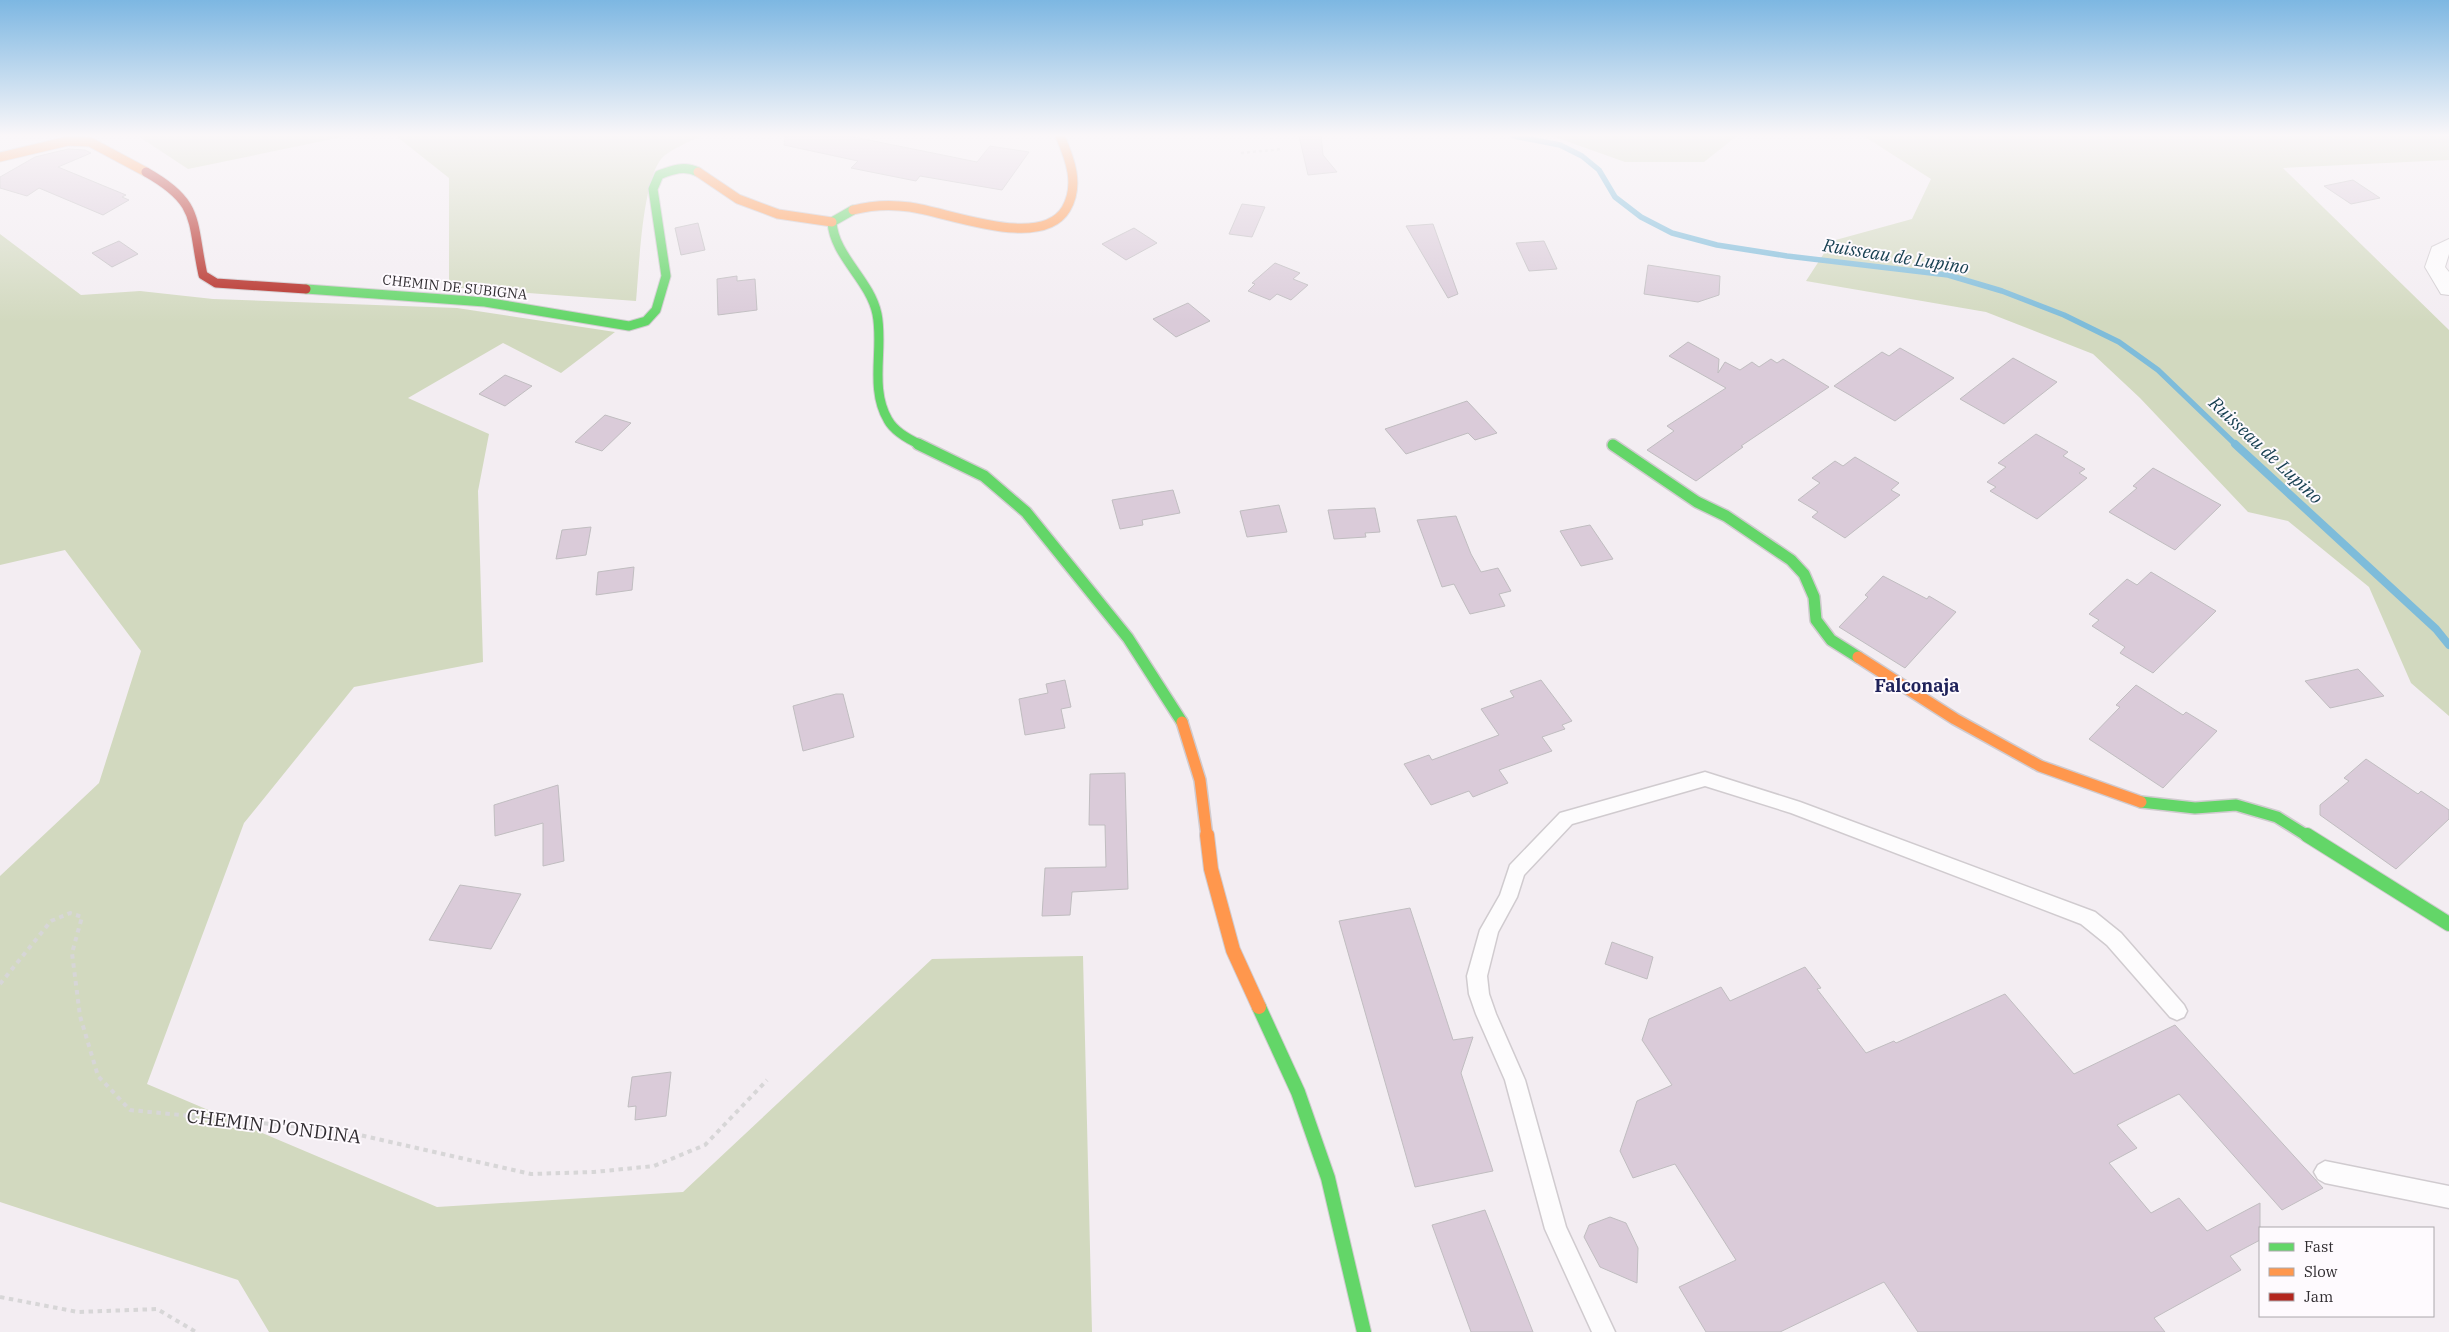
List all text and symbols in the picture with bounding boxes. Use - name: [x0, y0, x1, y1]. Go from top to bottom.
- water label: Ruisseau de Lupino: [1820, 233, 1971, 279]
- street label: CHEMIN DE SUBIGNA: [382, 270, 529, 304]
- water label: Ruisseau de Lupino: [2204, 391, 2328, 509]
- district label: Falconaja: [1874, 674, 1960, 697]
- street label: CHEMIN D'ONDINA: [185, 1103, 363, 1149]
- legend: [2259, 1227, 2434, 1317]
- text: Fast: [2304, 1237, 2334, 1256]
- text: Slow: [2304, 1262, 2338, 1281]
- text: Jam: [2304, 1287, 2333, 1306]

